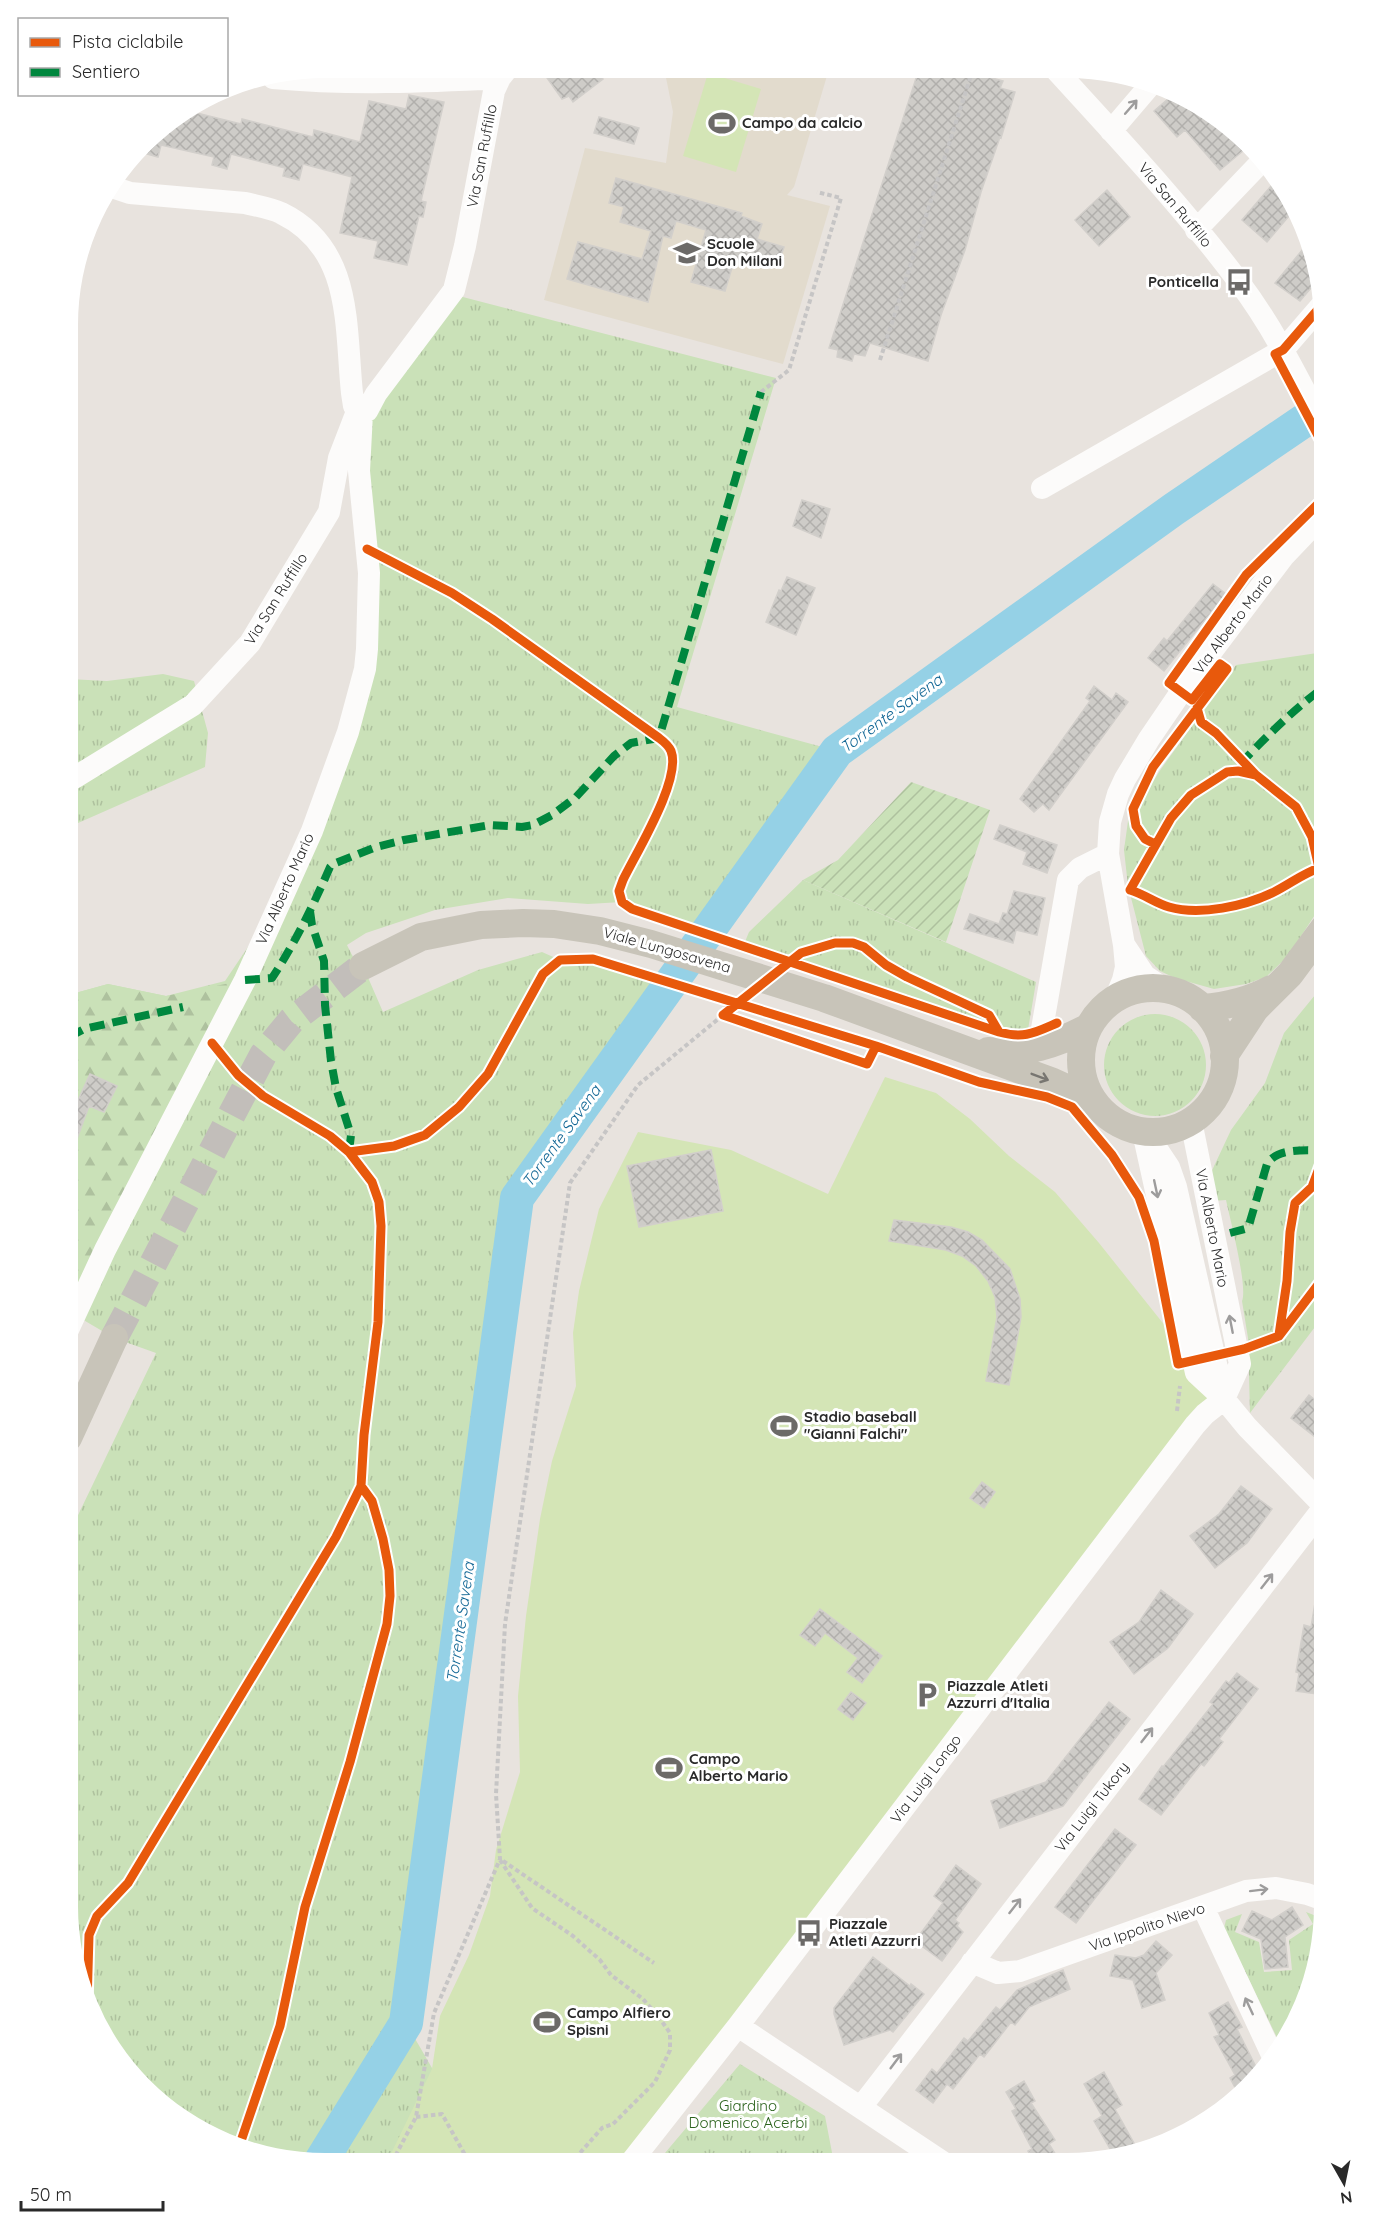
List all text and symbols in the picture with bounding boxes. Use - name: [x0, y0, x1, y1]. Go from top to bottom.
- legend: [18, 18, 228, 96]
- text: Pista ciclabile: [72, 30, 183, 53]
- text: Sentiero: [72, 60, 140, 83]
- one-way arrow: [1124, 100, 1138, 115]
- street label: Via San Ruffillo: [462, 103, 501, 209]
- sports icon: Campo da calcio: [707, 108, 737, 138]
- place label: Campo da calcio: [742, 113, 863, 132]
- street label: Via San Ruffillo: [1134, 158, 1216, 251]
- place label: Scuole Don Milani: [707, 234, 782, 270]
- school or university icon: Scuole Don Milani: [672, 238, 702, 268]
- bus stop icon: Ponticella: [1224, 267, 1254, 297]
- place label: Ponticella: [1148, 272, 1219, 291]
- street label: Via San Ruffillo: [240, 549, 311, 648]
- street label: Via Alberto Mario: [1189, 570, 1276, 678]
- water label: Torrente Savena: [836, 669, 947, 757]
- street label: Via Alberto Mario: [251, 830, 318, 948]
- street label: Viale Lungosavena: [601, 922, 733, 977]
- one-way arrow: [1030, 1072, 1049, 1083]
- water label: Torrente Savena: [517, 1080, 605, 1191]
- street label: Via Alberto Mario: [1192, 1167, 1233, 1289]
- one-way arrow: [1150, 1179, 1162, 1198]
- one-way arrow: [1225, 1315, 1236, 1334]
- place label: Stadio baseball "Gianni Falchi": [804, 1407, 917, 1443]
- sports icon: Stadio baseball "Gianni Falchi": [769, 1411, 799, 1441]
- water label: Torrente Savena: [442, 1559, 479, 1683]
- one-way arrow: [1260, 1573, 1273, 1589]
- place label: Piazzale Atleti Azzurri d'Italia: [947, 1676, 1050, 1712]
- parking icon: Piazzale Atleti Azzurri d'Italia: [912, 1680, 942, 1710]
- one-way arrow: [1141, 1727, 1154, 1743]
- street label: Via Luigi Longo: [886, 1730, 965, 1827]
- place label: Campo Alberto Mario: [689, 1749, 788, 1785]
- sports icon: Campo Alberto Mario: [654, 1753, 684, 1783]
- street label: Via Luigi Tukory: [1050, 1758, 1133, 1856]
- one-way arrow: [1248, 1884, 1268, 1895]
- one-way arrow: [1008, 1898, 1021, 1914]
- street label: Via Ippolito Nievo: [1086, 1898, 1207, 1955]
- place label: Piazzale Atleti Azzurri: [829, 1914, 921, 1950]
- bus stop icon: Piazzale Atleti Azzurri: [794, 1918, 824, 1948]
- one-way arrow: [1242, 1997, 1254, 2015]
- place label: Campo Alfiero Spisni: [567, 2003, 671, 2039]
- sports icon: Campo Alfiero Spisni: [532, 2007, 562, 2037]
- one-way arrow: [890, 2053, 903, 2069]
- park label: Giardino Domenico Acerbi: [689, 2096, 807, 2132]
- north arrow: [1314, 2153, 1374, 2213]
- scale bar: [21, 2174, 164, 2212]
- text: 50 m: [30, 2183, 72, 2206]
- text: N: [1339, 2187, 1354, 2209]

